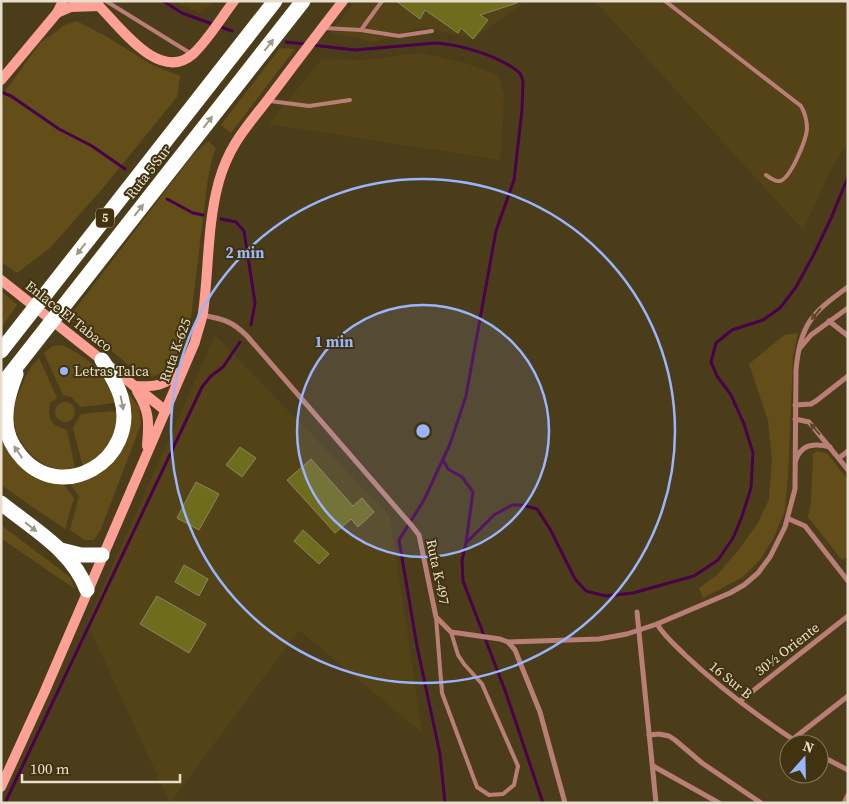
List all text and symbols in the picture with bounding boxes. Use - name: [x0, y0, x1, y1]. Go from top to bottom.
- one-way arrow: [263, 39, 274, 52]
- one-way arrow: [203, 116, 214, 129]
- street label: Ruta 5 Sur: [121, 141, 175, 203]
- one-way arrow: [134, 204, 145, 217]
- road number: 5: [96, 208, 114, 228]
- one-way arrow: [76, 242, 87, 255]
- text: 2 min: [226, 242, 264, 263]
- street label: Enlace El Tabaco: [21, 276, 117, 357]
- one-way arrow: [810, 307, 821, 320]
- street label: Ruta K-625: [154, 315, 196, 385]
- text: 1 min: [315, 331, 353, 352]
- place label: Letras Talca: [74, 361, 150, 381]
- marker: Letras Talca: [58, 365, 70, 377]
- one-way arrow: [119, 396, 127, 412]
- centre of rings: [414, 422, 432, 440]
- one-way arrow: [810, 423, 821, 435]
- one-way arrow: [13, 445, 23, 459]
- one-way arrow: [24, 522, 38, 532]
- street label: Ruta K-497: [421, 537, 455, 607]
- street label: 30½ Oriente: [751, 617, 823, 681]
- street label: 16 Sur B: [705, 656, 757, 704]
- north arrow: [779, 734, 829, 784]
- text: N: [800, 736, 817, 758]
- scale bar: [22, 752, 180, 784]
- text: 100 m: [30, 758, 70, 779]

